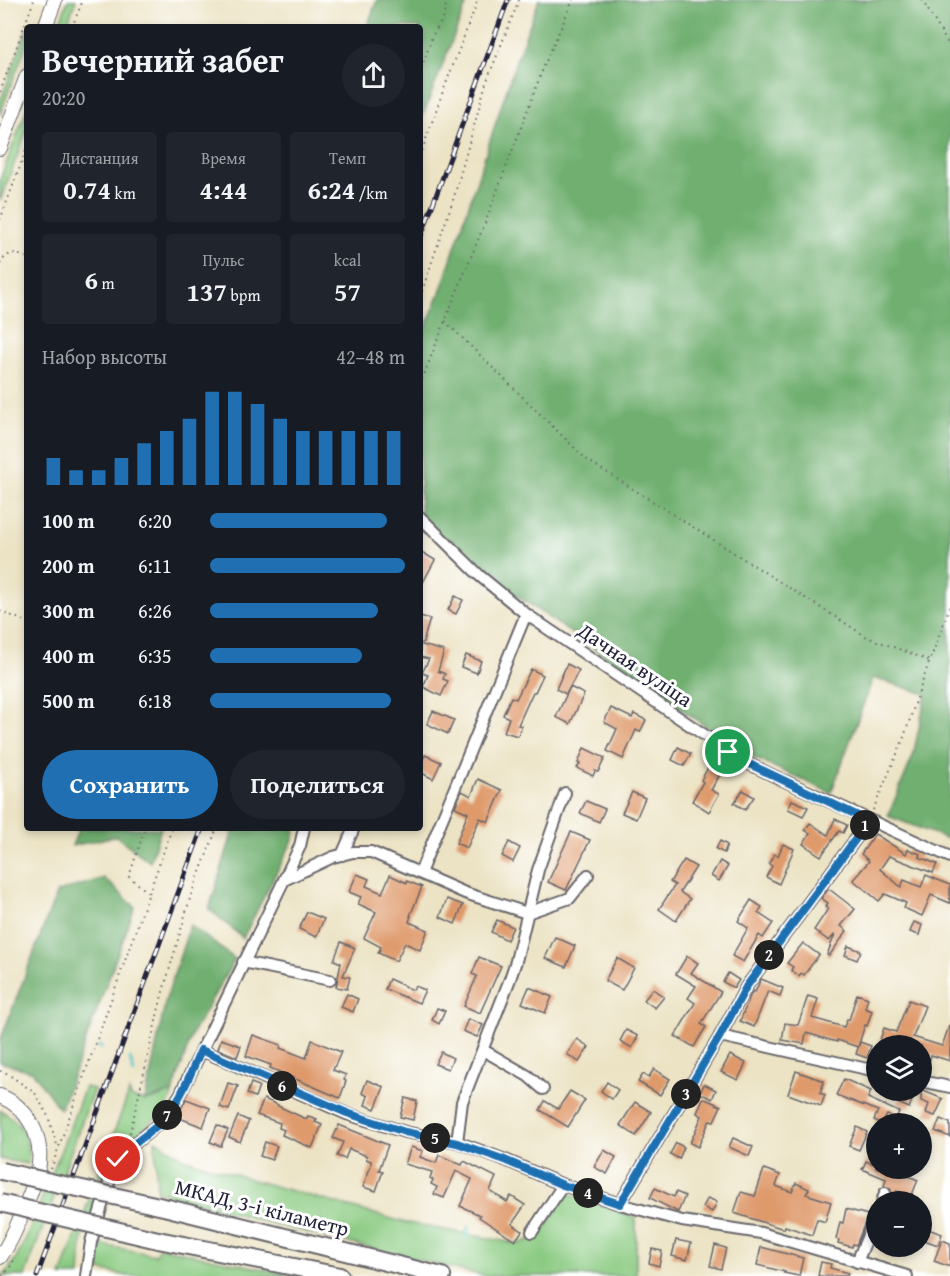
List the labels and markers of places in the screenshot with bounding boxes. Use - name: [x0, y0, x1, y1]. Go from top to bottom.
- pin: [702, 726, 753, 777]
- pin: 1: [850, 810, 880, 840]
- pin: 2: [754, 940, 784, 970]
- pin: 6: [267, 1071, 297, 1101]
- pin: 3: [671, 1079, 701, 1109]
- pin: 7: [152, 1100, 182, 1130]
- pin: 5: [420, 1123, 450, 1153]
- pin: [92, 1133, 143, 1184]
- pin: 4: [573, 1178, 603, 1208]

